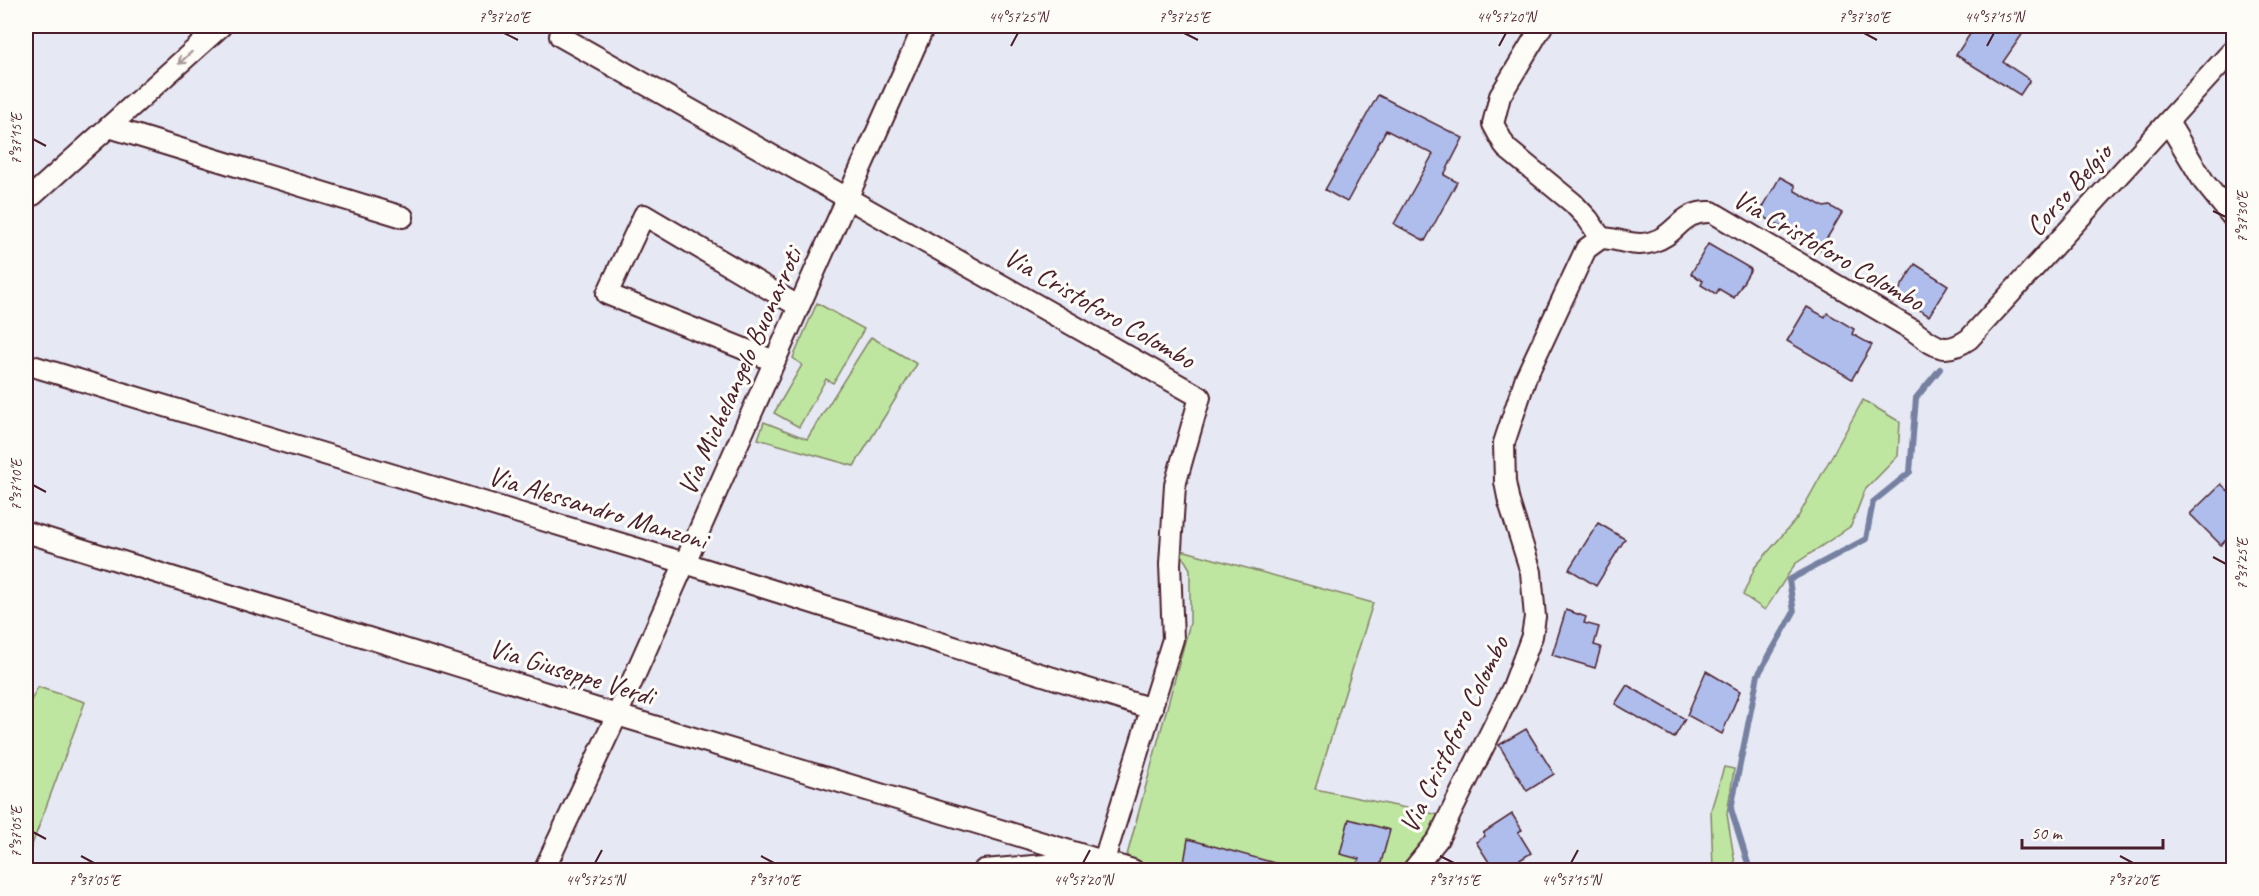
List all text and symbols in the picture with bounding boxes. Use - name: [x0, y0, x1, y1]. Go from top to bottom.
- text: 7°37'20"E: [478, 8, 532, 27]
- text: 44°57'25"N: [988, 8, 1051, 27]
- text: 7°37'25"E: [1158, 8, 1212, 27]
- text: 44°57'20"N: [1476, 8, 1539, 27]
- text: 7°37'30"E: [1838, 8, 1892, 27]
- text: 44°57'15"N: [1964, 8, 2027, 27]
- one-way arrow: [178, 51, 193, 65]
- text: 7°37'15"E: [7, 111, 26, 165]
- street label: Corso Belgio: [2018, 133, 2121, 243]
- street label: Via Cristoforo Colombo: [1727, 181, 1932, 319]
- text: 7°37'30"E: [2233, 189, 2252, 243]
- street label: Via Michelangelo Buonarroti: [669, 239, 811, 500]
- street label: Via Cristoforo Colombo: [998, 239, 1203, 377]
- text: 7°37'10"E: [7, 457, 26, 511]
- street label: Via Alessandro Manzoni: [484, 458, 715, 559]
- text: 7°37'25"E: [2233, 536, 2252, 590]
- street label: Via Cristoforo Colombo: [1391, 628, 1517, 838]
- street label: Via Giuseppe Verdi: [485, 630, 662, 714]
- text: 7°37'05"E: [7, 804, 26, 858]
- scale bar: [2022, 812, 2163, 850]
- text: 50 m: [2031, 822, 2064, 844]
- text: 7°37'05"E: [68, 871, 122, 890]
- text: 44°57'25"N: [565, 871, 628, 890]
- text: 7°37'10"E: [748, 871, 802, 890]
- text: 44°57'20"N: [1053, 871, 1116, 890]
- text: 7°37'15"E: [1428, 871, 1482, 890]
- text: 44°57'15"N: [1541, 871, 1604, 890]
- text: 7°37'20"E: [2107, 871, 2161, 890]

